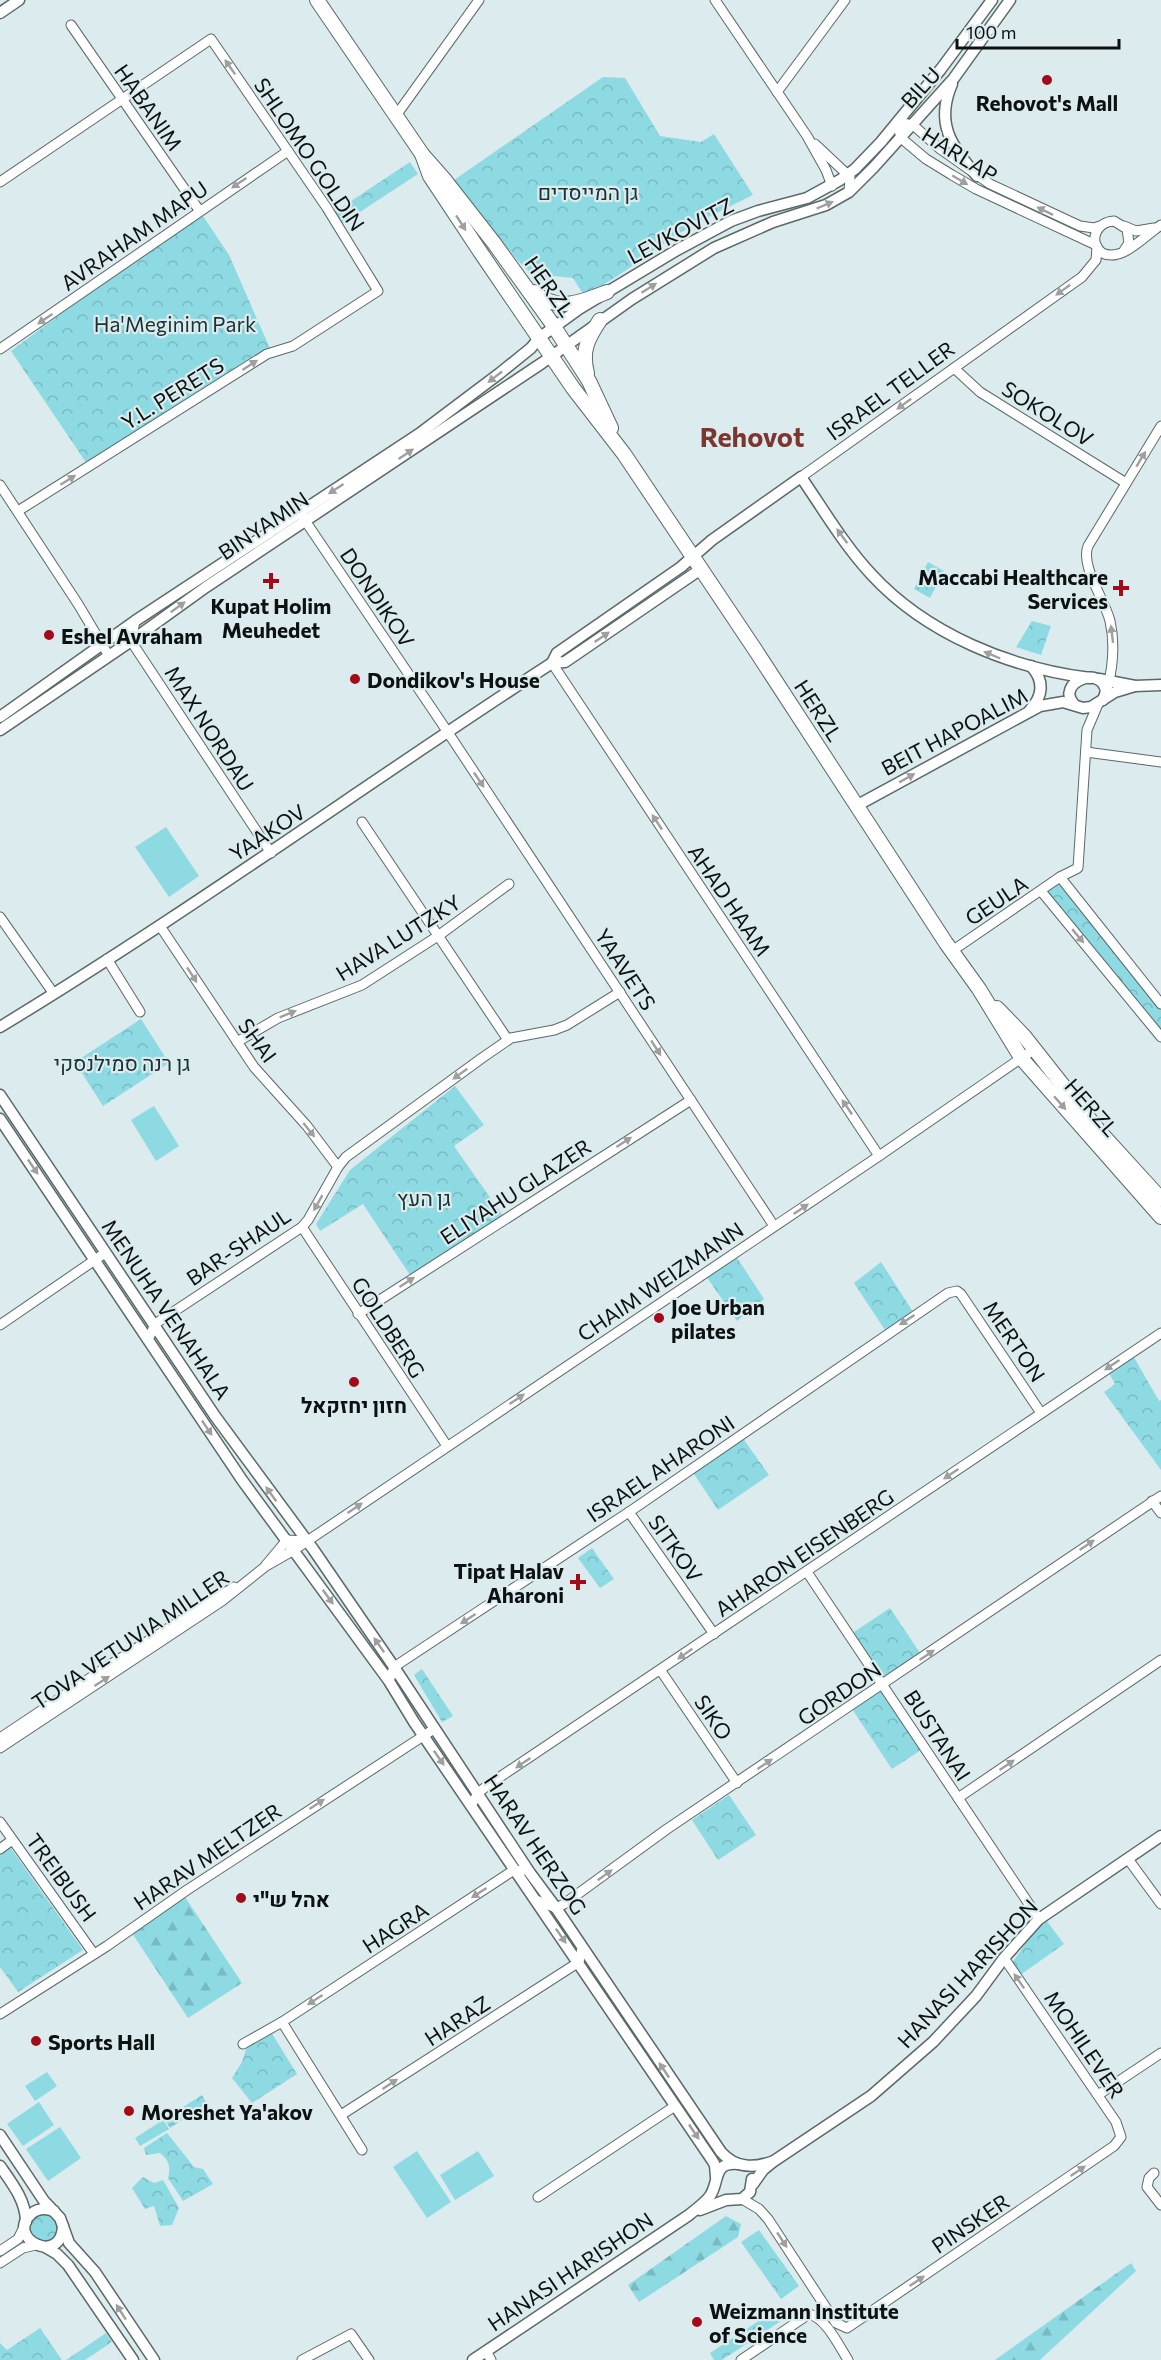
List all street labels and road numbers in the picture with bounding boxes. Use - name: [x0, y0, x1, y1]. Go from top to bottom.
- street label: HABANIM: [110, 59, 188, 155]
- street label: BILU: [895, 61, 945, 113]
- street label: SHLOMO GOLDIN: [250, 73, 370, 235]
- street label: HARLAP: [918, 121, 1002, 187]
- street label: AVRAHAM MAPU: [56, 175, 212, 295]
- street label: LEVKOVITZ: [623, 192, 737, 268]
- street label: HERZL: [520, 251, 580, 321]
- street label: ISRAEL TELLER: [821, 335, 959, 445]
- street label: Y.L. PERETS: [116, 352, 228, 434]
- street label: SOKOLOV: [998, 375, 1098, 451]
- street label: BINYAMIN: [213, 486, 313, 564]
- street label: DONDIKOV: [336, 543, 420, 651]
- street label: MAX NORDAU: [160, 661, 260, 795]
- street label: HERZL: [790, 675, 848, 745]
- street label: BEIT HAPOALIM: [877, 682, 1031, 780]
- street label: YAAKOV: [224, 798, 310, 866]
- street label: AHAD HAAM: [684, 840, 776, 960]
- street label: GEULA: [960, 870, 1032, 930]
- street label: HAVA LUTZKY: [331, 888, 465, 985]
- street label: YAAVETS: [590, 924, 662, 1014]
- street label: SHAI: [234, 1013, 282, 1067]
- street label: HERZL: [1060, 1073, 1124, 1141]
- street label: ELIYAHU GLAZER: [435, 1133, 595, 1249]
- street label: BAR-SHAUL: [181, 1202, 295, 1290]
- street label: MENUHA VENAHALA: [97, 1214, 237, 1404]
- street label: CHAIM WEIZMANN: [572, 1216, 748, 1346]
- street label: GOLDBERG: [347, 1272, 431, 1382]
- street label: MERTON: [979, 1296, 1051, 1386]
- street label: ISRAEL AHARONI: [581, 1409, 739, 1527]
- street label: AHARON EISENBERG: [710, 1483, 898, 1621]
- street label: SITKOV: [644, 1510, 708, 1586]
- street label: TOVA VETUVIA MILLER: [27, 1564, 233, 1714]
- street label: GORDON: [793, 1656, 885, 1730]
- street label: BUSTANAI: [899, 1685, 977, 1785]
- street label: SIKO: [690, 1690, 738, 1744]
- street label: HARAV HERZOG: [480, 1769, 592, 1919]
- street label: HARAV MELTZER: [129, 1797, 285, 1915]
- street label: TREIBUSH: [22, 1828, 102, 1926]
- street label: HANASI HARISHON: [892, 1894, 1042, 2052]
- street label: HAGRA: [357, 1896, 433, 1958]
- street label: MOHILEVER: [1040, 1986, 1130, 2102]
- street label: HARAZ: [420, 1990, 494, 2050]
- street label: PINSKER: [927, 2188, 1013, 2258]
- street label: HANASI HARISHON: [483, 2206, 657, 2336]

